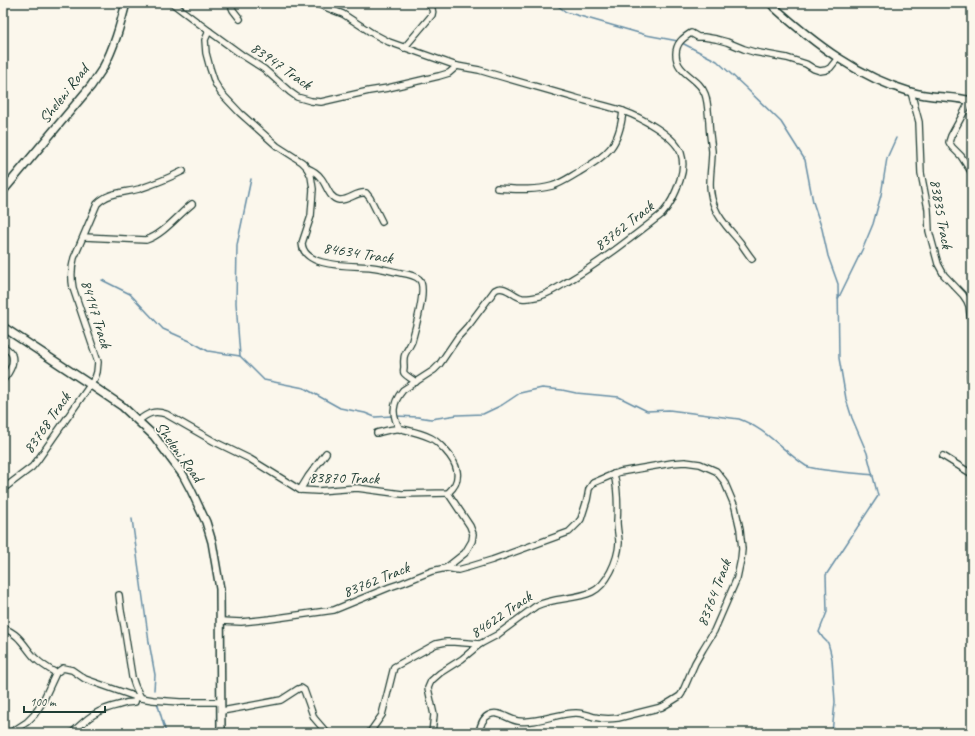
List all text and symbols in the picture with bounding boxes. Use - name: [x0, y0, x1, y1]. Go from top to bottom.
- street label: 83947 Track: [247, 38, 316, 95]
- street label: Sheleni Road: [35, 58, 95, 128]
- street label: 83835 Track: [925, 178, 957, 251]
- street label: 83762 Track: [590, 196, 659, 255]
- street label: 84634 Track: [322, 238, 395, 269]
- street label: 84147 Track: [76, 278, 116, 352]
- street label: 83768 Track: [19, 388, 76, 457]
- street label: Sheleni Road: [150, 418, 209, 488]
- street label: 83870 Track: [309, 467, 380, 489]
- street label: 83764 Track: [692, 556, 736, 629]
- street label: 83762 Track: [340, 557, 413, 602]
- street label: 84622 Track: [466, 586, 537, 643]
- scale bar: [24, 688, 105, 714]
- text: 100 m: [30, 694, 57, 710]

